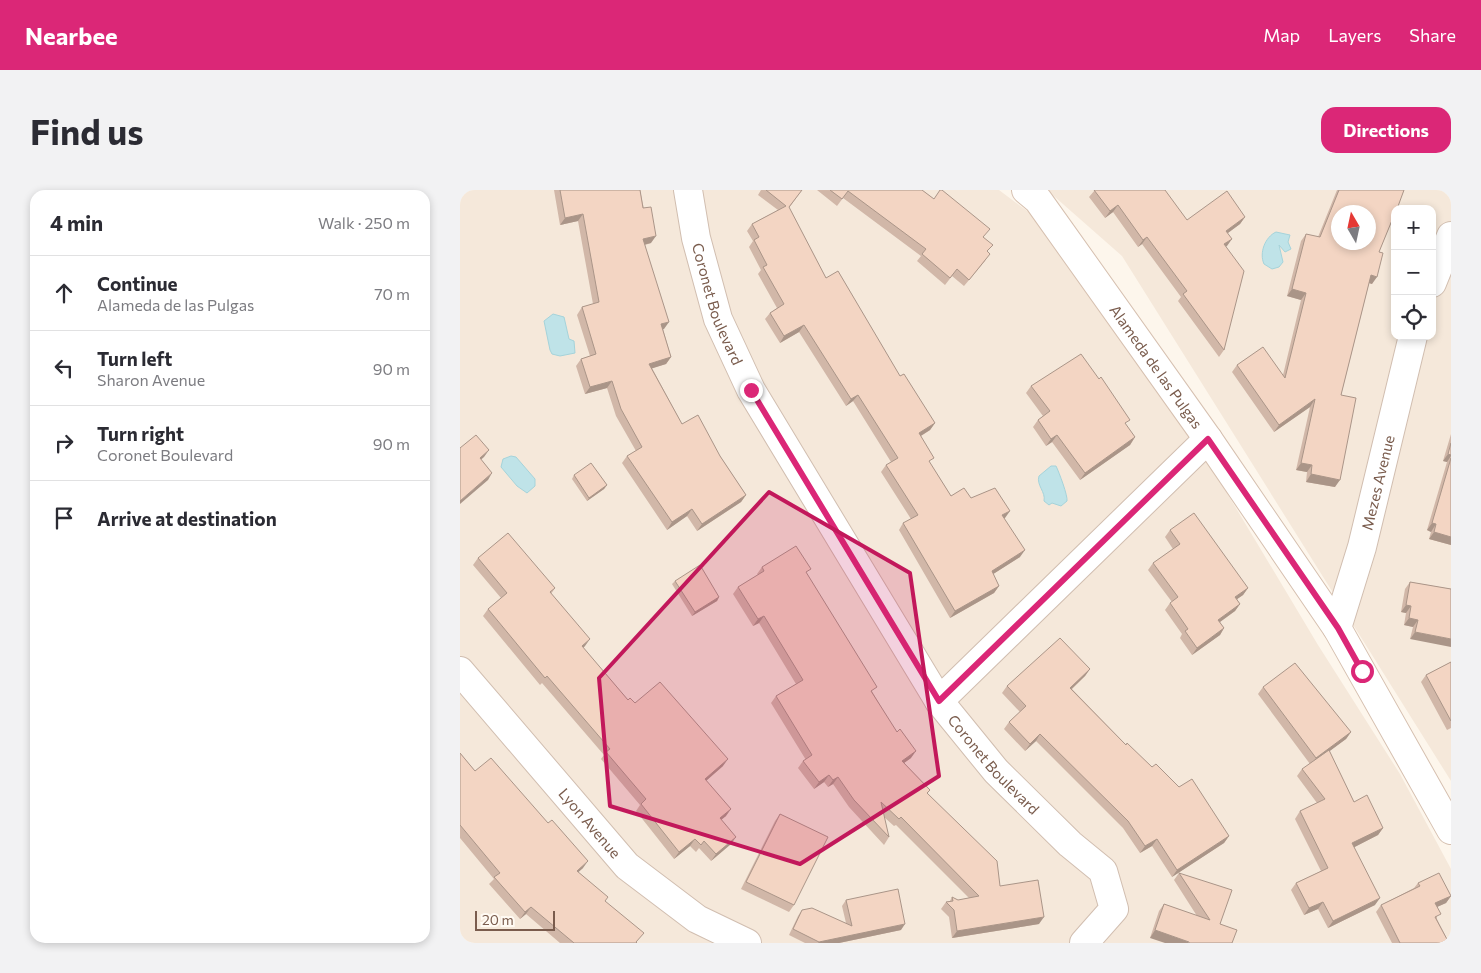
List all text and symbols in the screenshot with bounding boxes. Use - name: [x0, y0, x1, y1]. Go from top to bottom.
- text: Nearbee: [25, 21, 118, 50]
- text: Map: [1263, 24, 1300, 46]
- text: Layers: [1328, 24, 1381, 46]
- text: Share: [1409, 24, 1456, 46]
- button: Directions: [1321, 107, 1451, 153]
- text: Find us: [30, 109, 144, 152]
- north arrow: [1331, 205, 1376, 250]
- map controls: [1391, 205, 1436, 340]
- button: +: [1391, 205, 1436, 250]
- text: 4 min: [50, 210, 103, 235]
- text: Walk · 250 m: [318, 213, 410, 232]
- street label: Coronet Boulevard: [689, 241, 747, 368]
- button: −: [1391, 250, 1436, 295]
- text: Continue: [97, 272, 177, 295]
- icon: ahead: [50, 279, 78, 307]
- text: 70 m: [374, 284, 410, 303]
- text: Alameda de las Pulgas: [97, 295, 254, 314]
- button: locate: [1391, 295, 1436, 340]
- street label: Alameda de las Pulgas: [1106, 301, 1207, 432]
- text: Turn left: [97, 347, 172, 370]
- icon: left: [50, 354, 78, 382]
- text: 90 m: [373, 359, 410, 378]
- text: Sharon Avenue: [97, 370, 205, 389]
- route end: [740, 379, 763, 402]
- text: Turn right: [97, 422, 184, 445]
- icon: right: [50, 429, 78, 457]
- street label: Mezes Avenue: [1357, 433, 1398, 532]
- text: 90 m: [373, 434, 410, 453]
- text: Coronet Boulevard: [97, 445, 233, 464]
- icon: arrive: [50, 504, 78, 532]
- text: Arrive at destination: [97, 507, 277, 530]
- route start: [1351, 660, 1374, 683]
- street label: Coronet Boulevard: [945, 711, 1043, 818]
- street label: Lyon Avenue: [555, 784, 625, 862]
- scale bar: [475, 908, 555, 931]
- text: 20 m: [482, 911, 514, 928]

